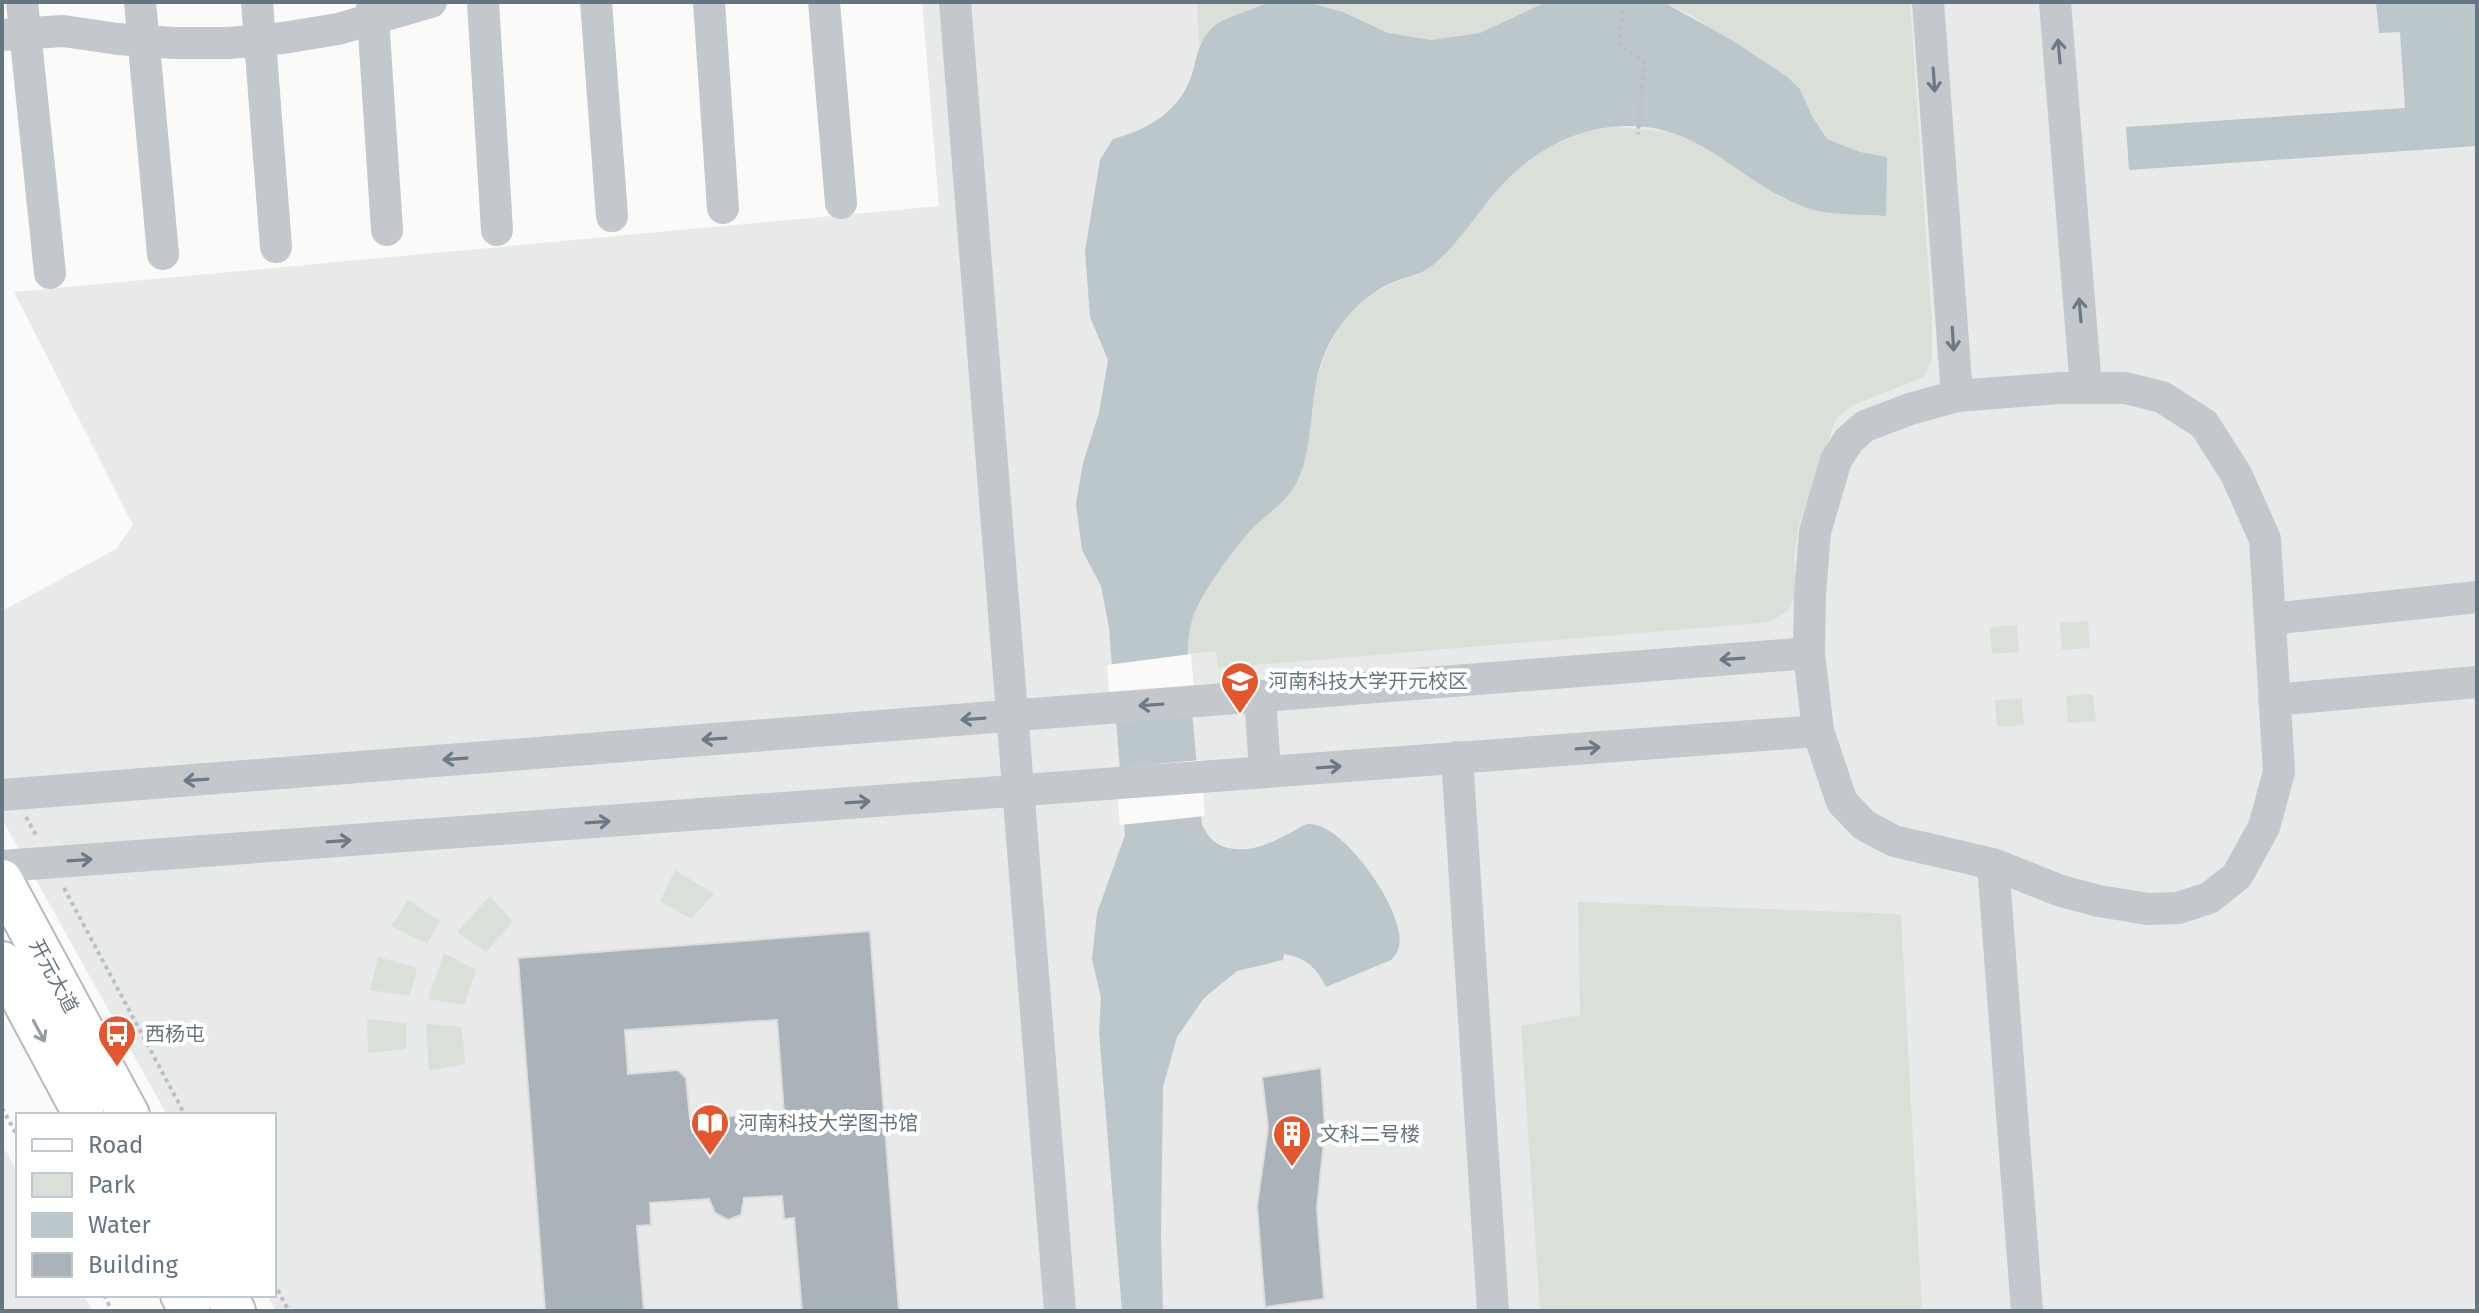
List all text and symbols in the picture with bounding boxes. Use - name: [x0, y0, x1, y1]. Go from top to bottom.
- one-way arrow: [2051, 38, 2066, 65]
- one-way arrow: [1927, 66, 1942, 93]
- one-way arrow: [2072, 297, 2087, 324]
- one-way arrow: [1946, 325, 1961, 352]
- one-way arrow: [1719, 652, 1746, 667]
- school or university icon: 河南科技大学开元校区: [1219, 660, 1261, 715]
- place label: 河南科技大学开元校区: [1268, 669, 1468, 693]
- one-way arrow: [1138, 698, 1165, 713]
- one-way arrow: [960, 712, 987, 727]
- one-way arrow: [701, 732, 728, 747]
- one-way arrow: [1574, 740, 1601, 755]
- one-way arrow: [442, 752, 469, 767]
- one-way arrow: [1315, 759, 1342, 774]
- one-way arrow: [183, 773, 210, 788]
- one-way arrow: [844, 794, 871, 809]
- one-way arrow: [584, 814, 611, 829]
- one-way arrow: [325, 833, 352, 848]
- one-way arrow: [66, 852, 93, 867]
- street label: 开元大道: [25, 935, 83, 1017]
- bus stop icon: 西杨屯: [96, 1013, 138, 1068]
- one-way arrow: [32, 1018, 47, 1042]
- place label: 西杨屯: [145, 1022, 205, 1046]
- library icon: 河南科技大学图书馆: [689, 1102, 731, 1157]
- place label: 河南科技大学图书馆: [738, 1111, 918, 1135]
- legend: [16, 1113, 276, 1297]
- building icon: 文科二号楼: [1271, 1113, 1313, 1168]
- place label: 文科二号楼: [1320, 1122, 1420, 1146]
- text: Road: [88, 1131, 143, 1159]
- text: Park: [88, 1171, 136, 1199]
- text: Water: [88, 1211, 152, 1239]
- text: Building: [88, 1251, 178, 1279]

